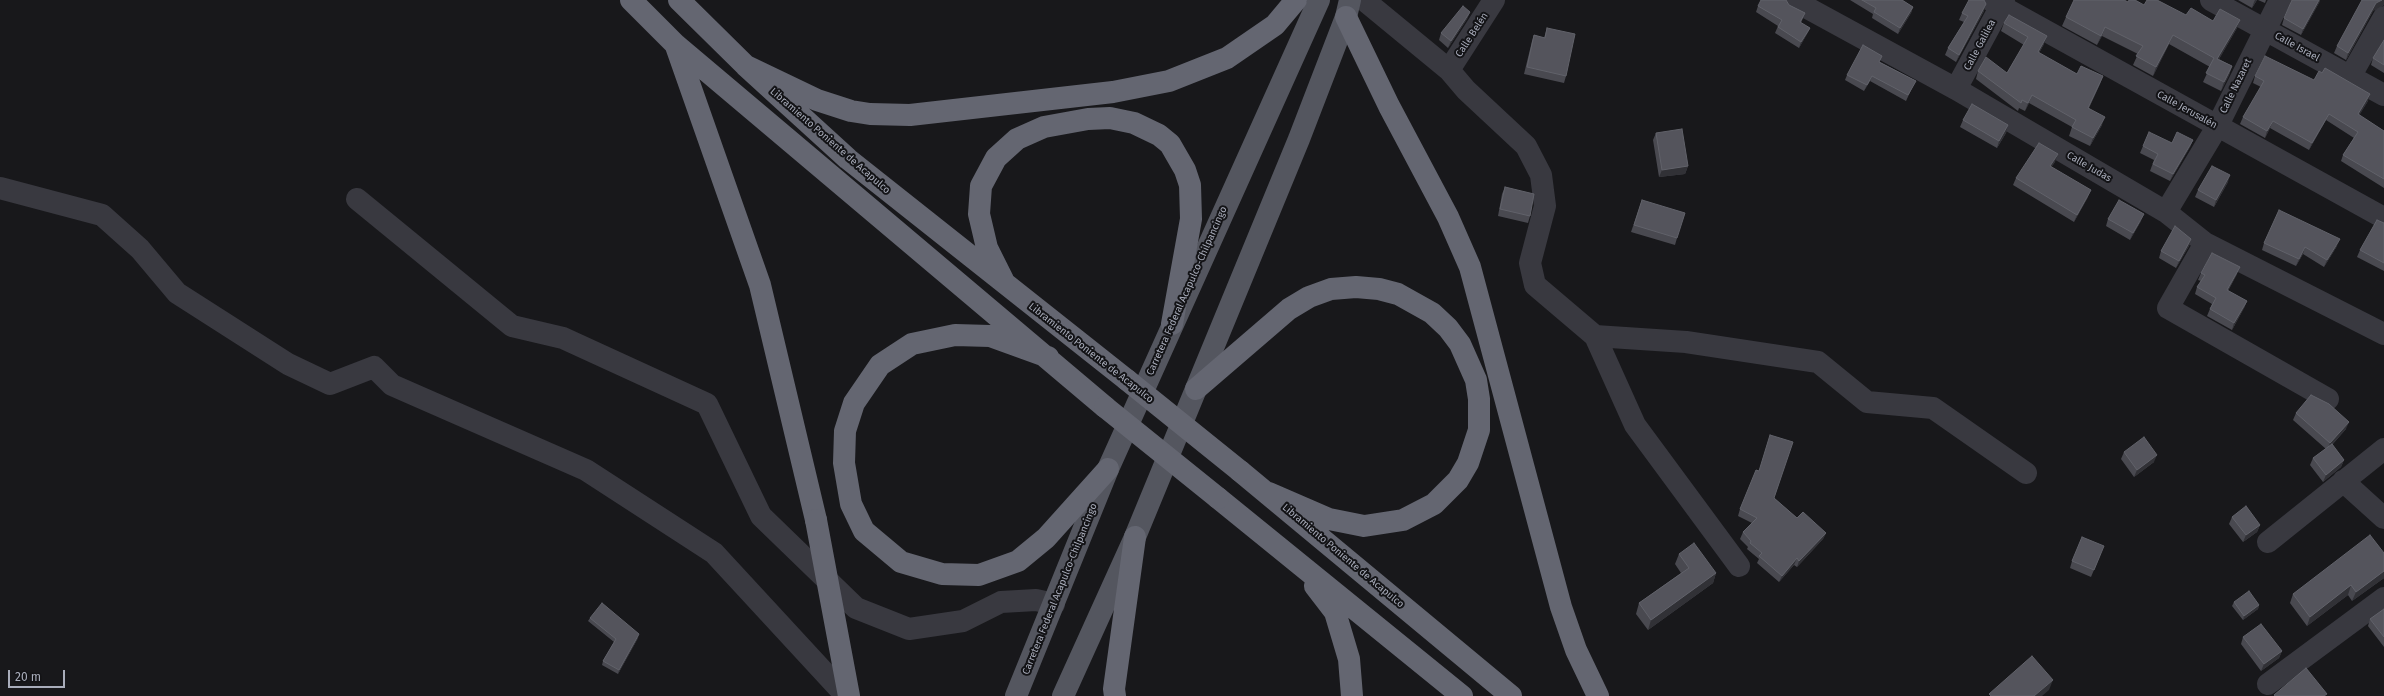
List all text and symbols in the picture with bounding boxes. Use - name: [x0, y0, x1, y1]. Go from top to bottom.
- street label: Calle Belén: [1453, 11, 1491, 59]
- street label: Calle Galilea: [1962, 18, 1998, 72]
- street label: Calle Israel: [2272, 30, 2322, 64]
- street label: Calle Nazaret: [2218, 57, 2254, 115]
- street label: Libramiento Poniente de Acapulco: [767, 86, 893, 196]
- street label: Calle Jerusalén: [2155, 89, 2219, 131]
- street label: Calle Judas: [2065, 149, 2113, 185]
- street label: Carretera Federal Acapulco-Chilpancingo: [1144, 205, 1230, 377]
- street label: Libramiento Poniente de Acapulco: [1026, 300, 1156, 406]
- street label: Carretera Federal Acapulco-Chilpancingo: [1020, 502, 1100, 676]
- street label: Libramiento Poniente de Acapulco: [1280, 502, 1406, 610]
- scale bar: [10, 662, 67, 688]
- text: 20 m: [15, 670, 41, 684]

